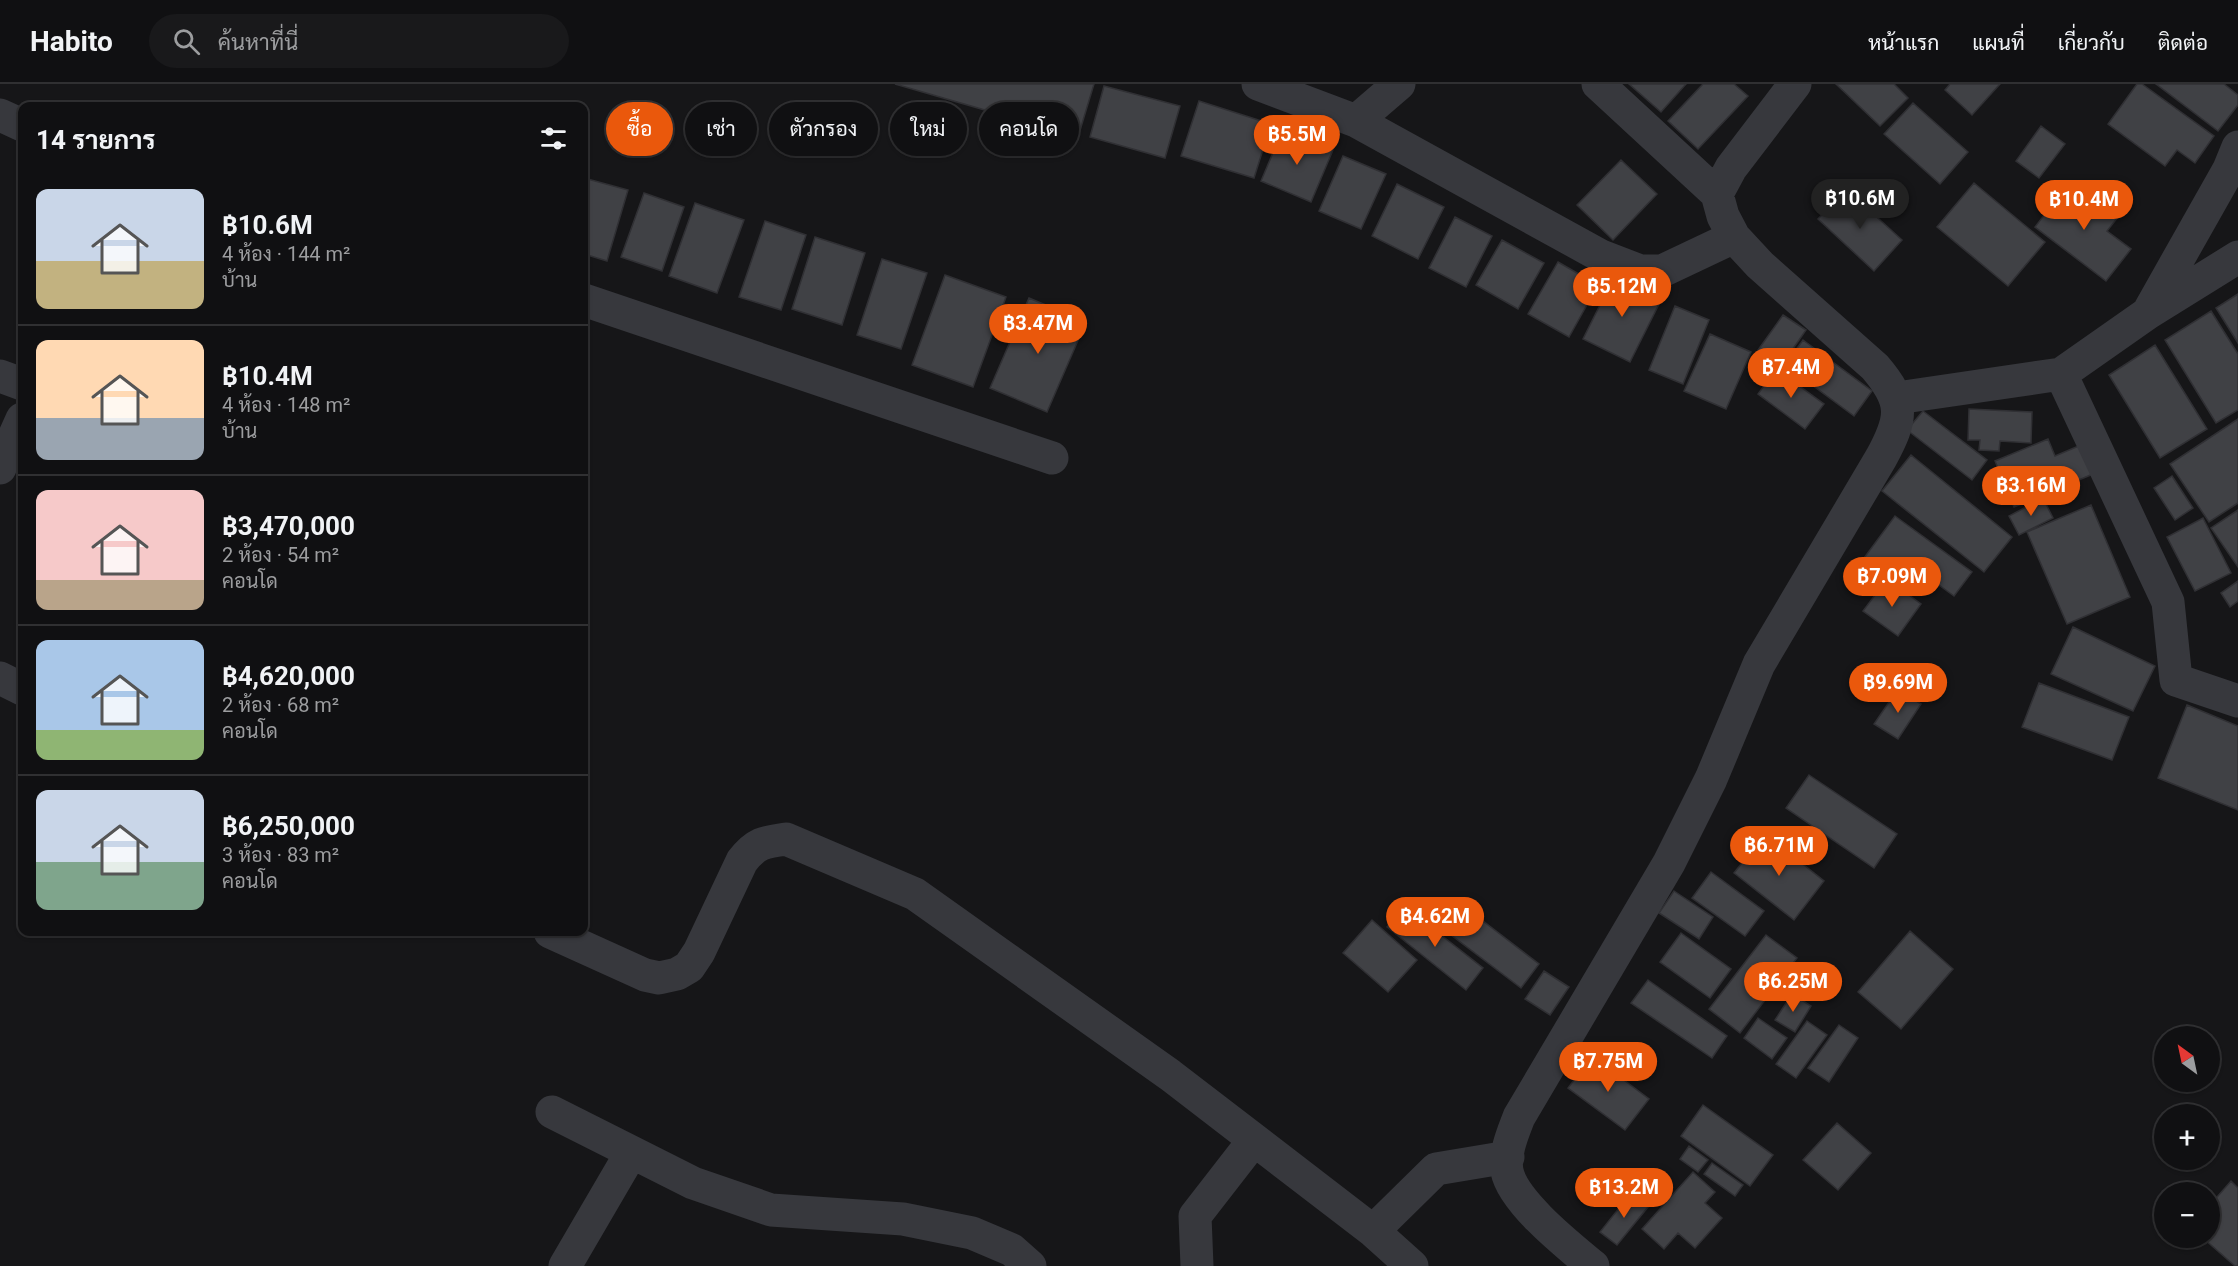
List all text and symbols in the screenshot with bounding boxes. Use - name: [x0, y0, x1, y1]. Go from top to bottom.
- search box: [149, 14, 569, 68]
- text: Habito: [30, 25, 113, 58]
- icon: search: [170, 25, 203, 58]
- text: ค้นหาที่นี่: [218, 30, 298, 55]
- text: หน้าแรก: [1868, 31, 1939, 55]
- text: แผนที่: [1972, 31, 2025, 55]
- text: เกี่ยวกับ: [2058, 31, 2125, 55]
- text: ติดต่อ: [2158, 31, 2208, 55]
- chip: ซื้อ: [606, 102, 673, 156]
- chip: เช่า: [685, 102, 757, 156]
- chip: ตัวกรอง: [769, 102, 878, 156]
- chip: ใหม่: [890, 102, 967, 156]
- chip: คอนโด: [979, 102, 1079, 156]
- pin: ฿5.5M: [1255, 115, 1339, 166]
- icon: filters: [537, 122, 570, 155]
- text: ฿5.5M: [1268, 122, 1326, 146]
- text: 14 รายการ: [36, 125, 156, 155]
- pin: ฿10.6M: [1811, 179, 1909, 230]
- pin: ฿10.4M: [2035, 180, 2133, 231]
- text: ฿10.6M: [1825, 186, 1895, 210]
- text: ฿10.4M: [2049, 187, 2119, 211]
- text: ฿10.6M: [222, 210, 313, 240]
- icon: home: [84, 213, 156, 285]
- text: 4 ห้อง · 144 m²: [222, 242, 350, 266]
- pin: ฿5.12M: [1573, 267, 1671, 318]
- text: บ้าน: [222, 268, 257, 292]
- text: ฿5.12M: [1587, 274, 1657, 298]
- pin: ฿3.47M: [989, 304, 1087, 355]
- text: ฿3.47M: [1003, 311, 1073, 335]
- pin: ฿7.4M: [1749, 348, 1833, 399]
- text: ฿7.4M: [1762, 355, 1820, 379]
- text: ฿10.4M: [222, 361, 313, 391]
- icon: home: [84, 364, 156, 436]
- text: 4 ห้อง · 148 m²: [222, 393, 350, 417]
- text: บ้าน: [222, 419, 257, 443]
- pin: ฿3.16M: [1982, 466, 2080, 517]
- text: ฿3.16M: [1996, 473, 2066, 497]
- text: ฿3,470,000: [222, 511, 355, 541]
- icon: home: [84, 514, 156, 586]
- text: 2 ห้อง · 54 m²: [222, 543, 339, 567]
- pin: ฿7.09M: [1843, 557, 1941, 608]
- text: ฿7.09M: [1857, 564, 1927, 588]
- text: คอนโด: [222, 569, 278, 593]
- text: ฿4,620,000: [222, 661, 355, 691]
- pin: ฿9.69M: [1849, 663, 1947, 714]
- icon: home: [84, 664, 156, 736]
- text: ฿9.69M: [1863, 670, 1933, 694]
- text: 2 ห้อง · 68 m²: [222, 693, 339, 717]
- text: คอนโด: [222, 719, 278, 743]
- text: ฿6,250,000: [222, 811, 355, 841]
- icon: home: [84, 814, 156, 886]
- pin: ฿6.71M: [1730, 826, 1828, 877]
- text: ฿6.71M: [1744, 833, 1814, 857]
- text: 3 ห้อง · 83 m²: [222, 843, 339, 867]
- text: คอนโด: [222, 869, 278, 893]
- pin: ฿4.62M: [1386, 897, 1484, 948]
- text: ฿4.62M: [1400, 904, 1470, 928]
- pin: ฿6.25M: [1744, 962, 1842, 1013]
- text: ฿6.25M: [1758, 969, 1828, 993]
- north arrow: [2154, 1026, 2220, 1092]
- map controls: [2154, 1026, 2220, 1248]
- pin: ฿7.75M: [1559, 1042, 1657, 1093]
- text: ฿7.75M: [1573, 1049, 1643, 1073]
- button: +: [2154, 1104, 2220, 1170]
- pin: ฿13.2M: [1575, 1168, 1673, 1219]
- text: ฿13.2M: [1589, 1175, 1659, 1199]
- button: −: [2154, 1182, 2220, 1248]

